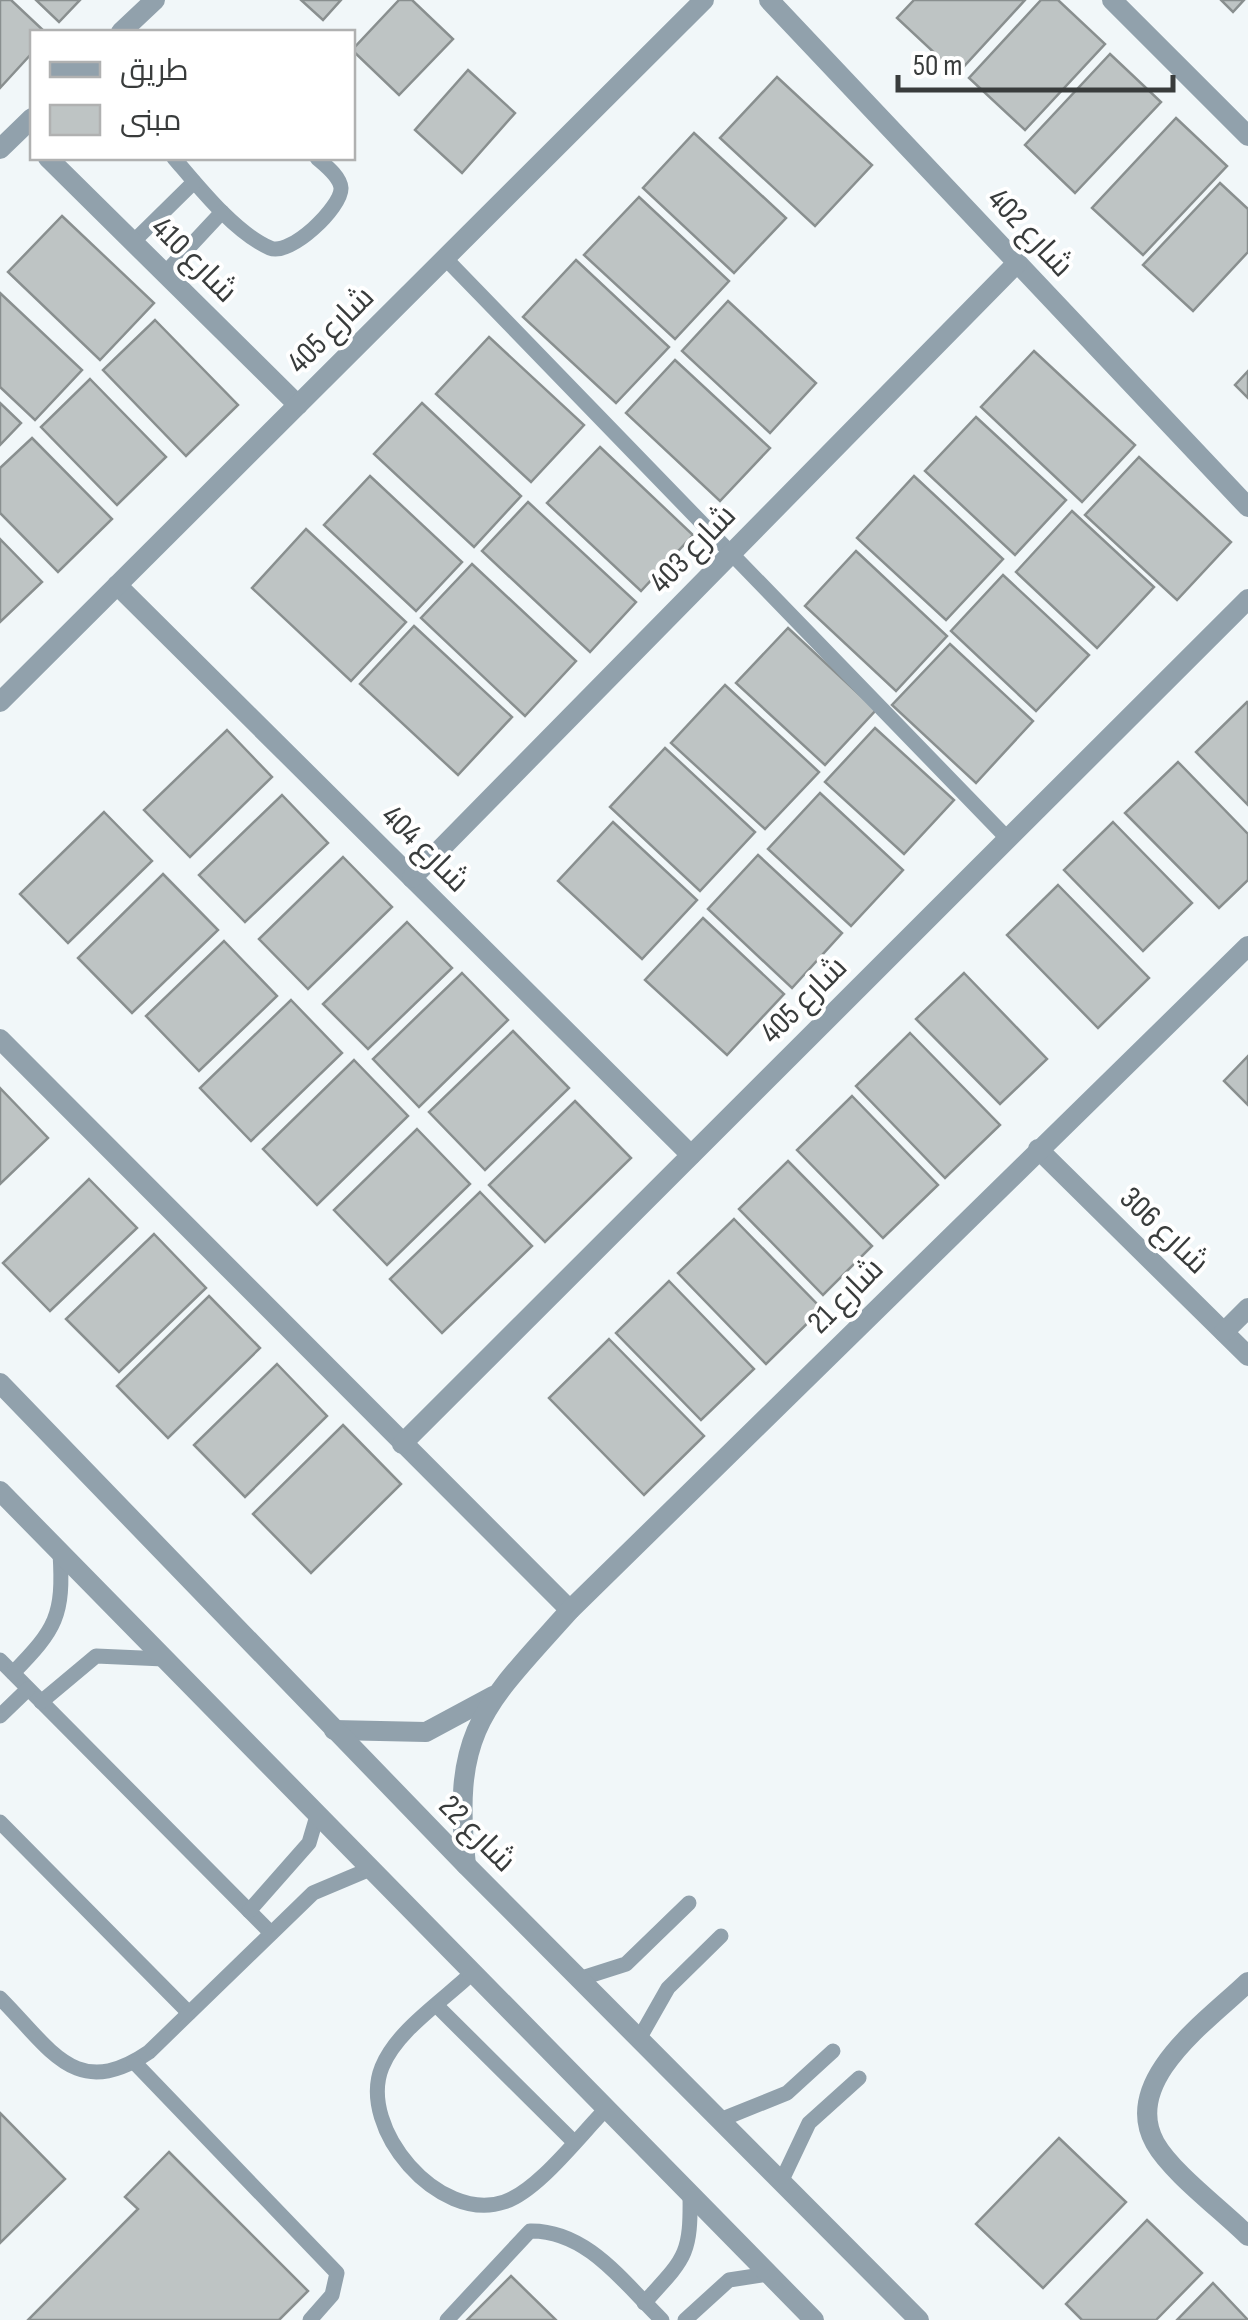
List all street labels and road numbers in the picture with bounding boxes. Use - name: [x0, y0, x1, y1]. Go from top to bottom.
- street label: شارع 402: [978, 180, 1081, 286]
- street label: شارع 410: [142, 209, 245, 312]
- street label: شارع 405: [279, 278, 384, 383]
- street label: شارع 403: [641, 497, 745, 602]
- street label: شارع 404: [372, 797, 477, 902]
- street label: شارع 405: [752, 948, 857, 1053]
- street label: شارع 306: [1111, 1179, 1217, 1284]
- street label: شارع 21: [800, 1250, 893, 1343]
- street label: شارع 22: [429, 1787, 524, 1882]

